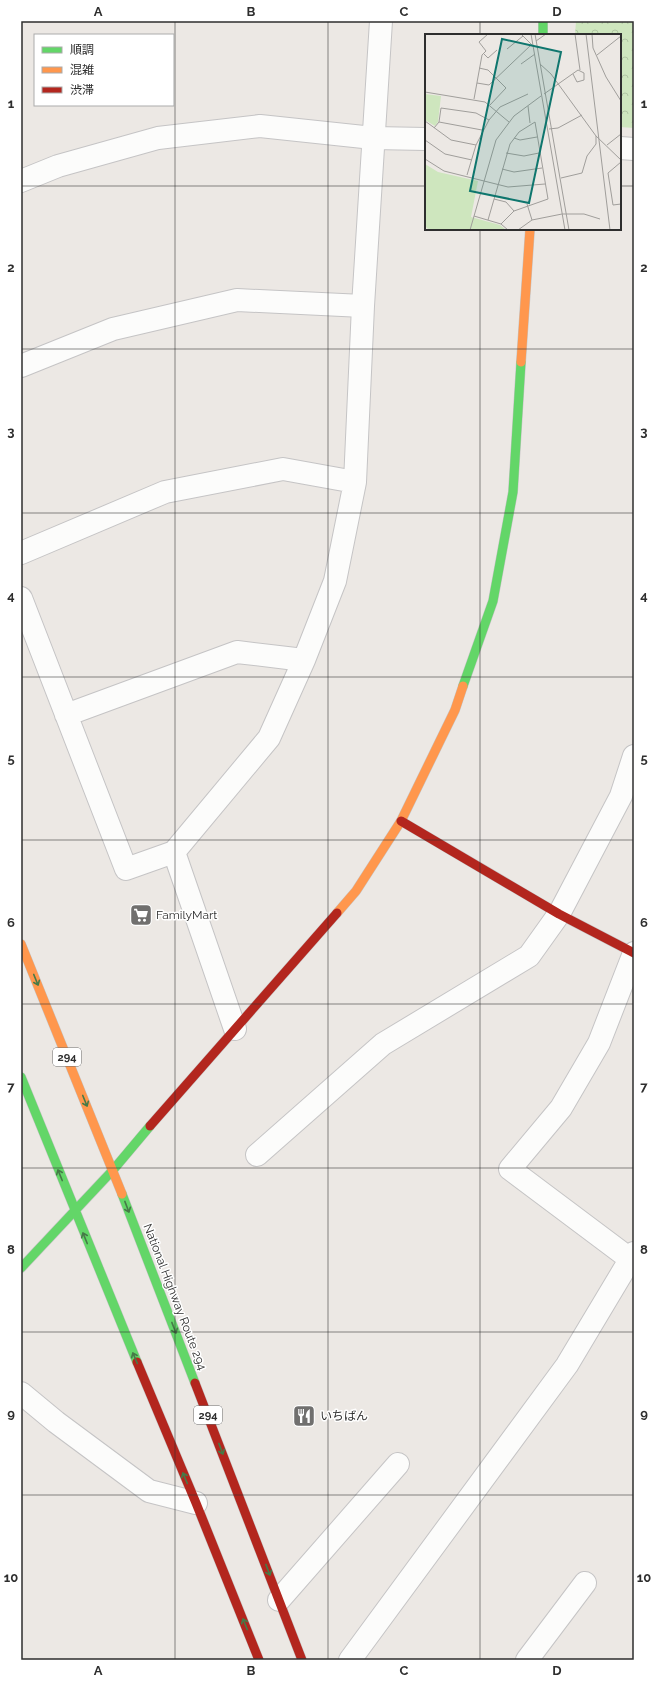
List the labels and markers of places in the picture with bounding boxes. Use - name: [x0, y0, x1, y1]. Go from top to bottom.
- supermarket icon: FamilyMart: [128, 902, 154, 928]
- place label: FamilyMart: [156, 908, 217, 922]
- restaurant icon: いちばん: [291, 1403, 317, 1429]
- place label: いちばん: [320, 1409, 368, 1423]

